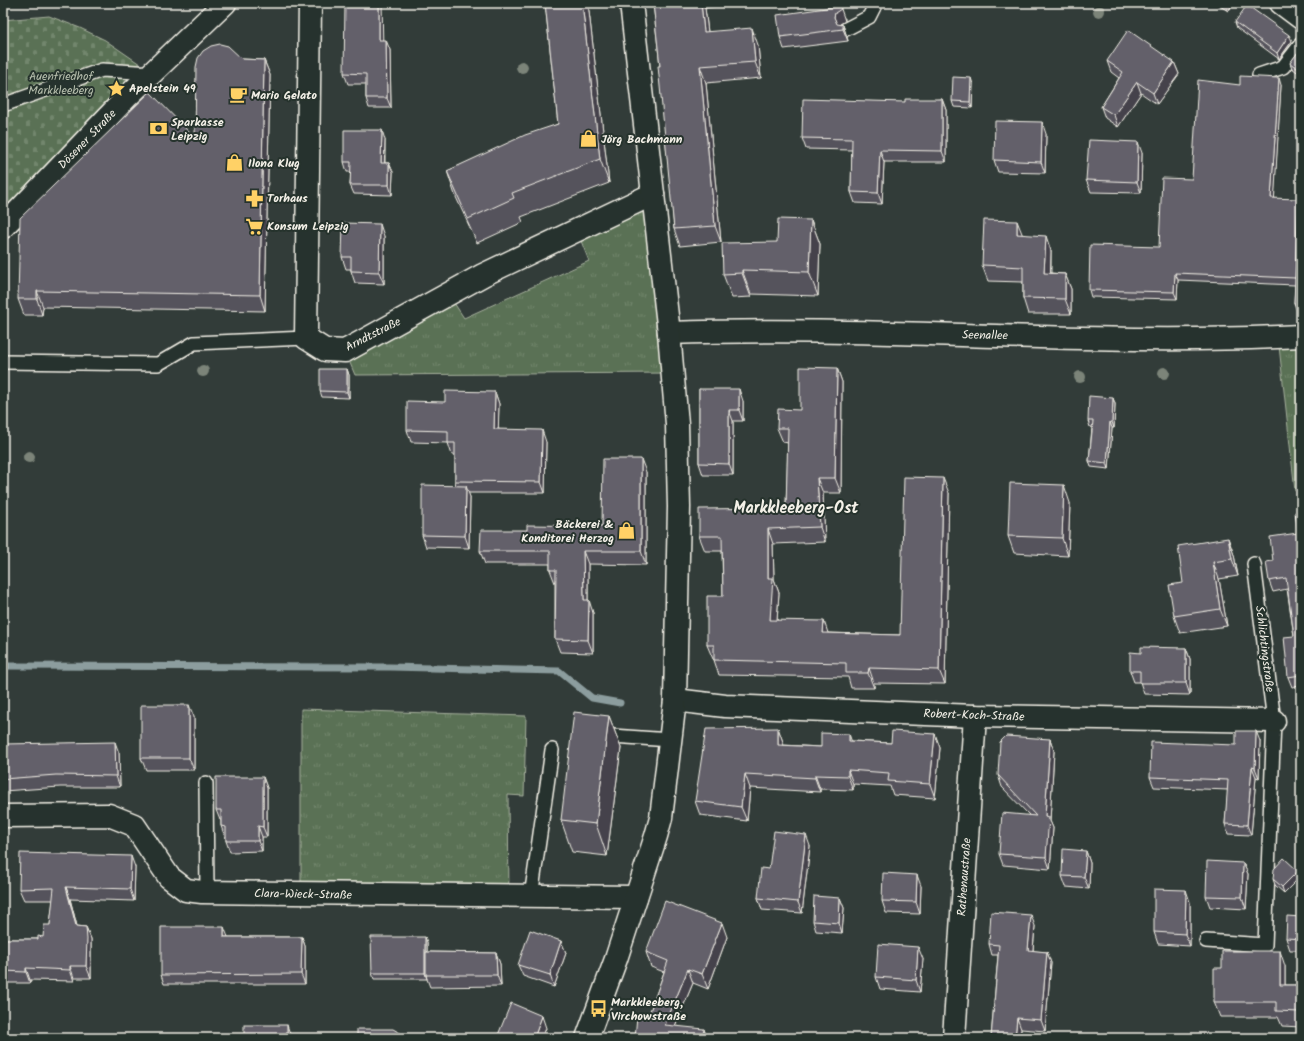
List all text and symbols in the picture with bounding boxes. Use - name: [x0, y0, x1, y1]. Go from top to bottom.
- park label: Auenfriedhof Markkleeberg: [28, 67, 94, 100]
- place icon: Apelstein 49: [106, 78, 126, 98]
- place label: Apelstein 49: [129, 79, 196, 98]
- cafe icon: Mario Gelato: [228, 85, 248, 105]
- place label: Mario Gelato: [251, 86, 317, 105]
- street label: Dösener Straße: [54, 105, 121, 174]
- place label: Sparkasse Leipzig: [171, 113, 224, 146]
- bank icon: Sparkasse Leipzig: [148, 119, 168, 139]
- shop icon: Jörg Bachmann: [578, 129, 598, 149]
- place label: Jörg Bachmann: [601, 130, 683, 149]
- shop icon: Ilona Klug: [225, 153, 245, 173]
- place label: Ilona Klug: [248, 154, 300, 173]
- pharmacy icon: Torhaus: [244, 188, 264, 208]
- place label: Torhaus: [267, 189, 308, 208]
- supermarket icon: Konsum Leipzig: [244, 216, 264, 236]
- place label: Konsum Leipzig: [267, 217, 349, 236]
- street label: Arndtstraße: [342, 312, 405, 357]
- street label: Seenallee: [962, 326, 1009, 345]
- district label: Markkleeberg-Ost: [733, 496, 859, 521]
- place label: Bäckerei & Konditorei Herzog: [521, 515, 614, 548]
- shop icon: Bäckerei & Konditorei Herzog: [617, 521, 637, 541]
- street label: Schlichtingstraße: [1250, 605, 1279, 694]
- street label: Robert-Koch-Straße: [923, 704, 1025, 727]
- street label: Rathenaustraße: [952, 837, 977, 917]
- street label: Clara-Wieck-Straße: [254, 884, 353, 905]
- place label: Markkleeberg, Virchowstraße: [611, 993, 686, 1026]
- bus stop icon: Markkleeberg, Virchowstraße: [588, 999, 608, 1019]

